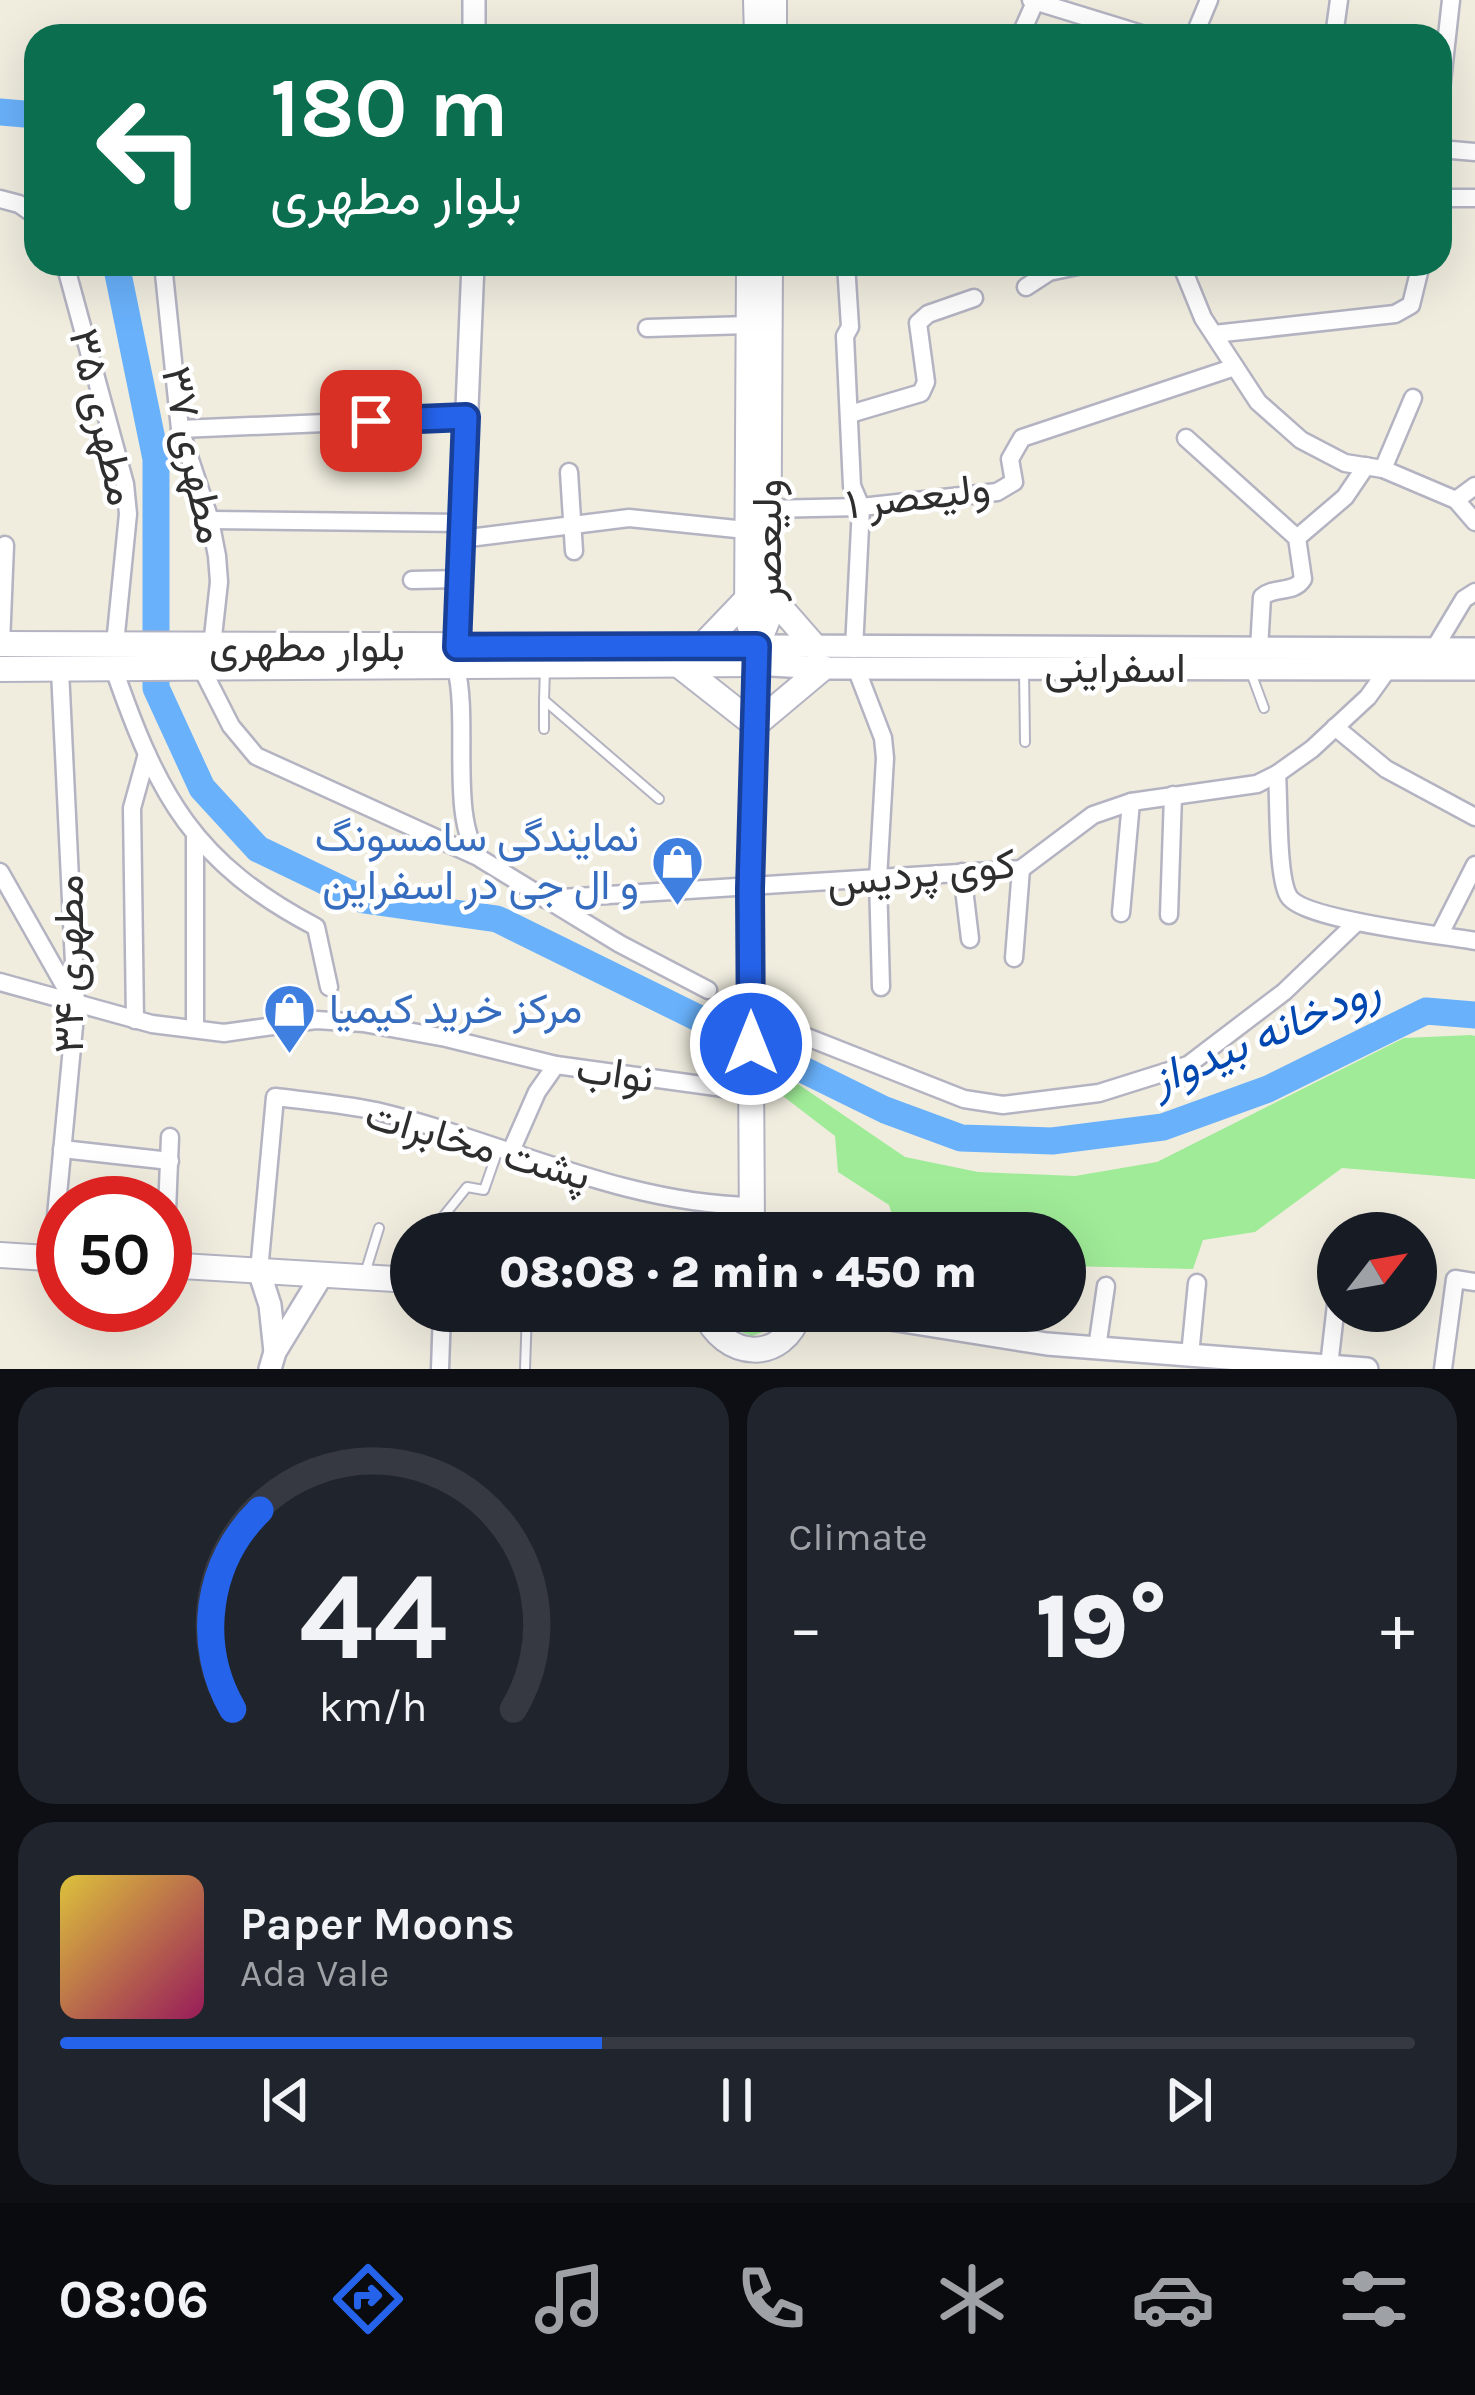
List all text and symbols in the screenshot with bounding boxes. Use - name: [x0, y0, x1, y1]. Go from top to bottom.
- text: 180 m: [270, 59, 508, 157]
- icon: left: [72, 72, 228, 228]
- text: بلوار مطهری: [270, 164, 522, 228]
- street label: مطهری ۳۵: [57, 324, 148, 511]
- street label: مطهری ۳۷: [150, 362, 237, 548]
- pin: [320, 370, 422, 472]
- icon: arrive: [338, 388, 404, 454]
- street label: ولیعصر ۱: [843, 462, 993, 531]
- street label: ولیعصر: [742, 479, 793, 602]
- street label: بلوار مطهری: [209, 622, 405, 673]
- street label: اسفراینی: [1044, 643, 1186, 694]
- place label: نمایندگی سامسونگ و ال جی در اسفراین: [315, 812, 639, 911]
- shop icon: نمایندگی سامسونگ و ال جی در اسفراین: [650, 833, 706, 907]
- street label: کوی پردیس: [824, 838, 1018, 911]
- street label: مطهری ۳۴: [44, 874, 95, 1054]
- water label: رودخانه بیدواز: [1140, 963, 1388, 1108]
- shop icon: مرکز خرید کیمیا: [262, 981, 318, 1055]
- position arrow: [688, 981, 814, 1107]
- place label: مرکز خرید کیمیا: [329, 984, 583, 1035]
- street label: نواب: [573, 1043, 657, 1103]
- street label: پشت مخابرات: [359, 1089, 596, 1204]
- speed limit sign: 50: [36, 1176, 192, 1332]
- north arrow: [1317, 1212, 1437, 1332]
- map controls: [1317, 1212, 1437, 1332]
- text: 08:08 · 2 min · 450 m: [499, 1246, 977, 1298]
- text: Climate: [789, 1514, 928, 1560]
- text: 44: [299, 1544, 448, 1689]
- text: 19°: [1036, 1574, 1168, 1680]
- text: −: [789, 1589, 823, 1667]
- text: +: [1380, 1589, 1415, 1667]
- text: km/h: [319, 1681, 428, 1731]
- text: Paper Moons: [240, 1898, 515, 1950]
- text: Ada Vale: [240, 1950, 389, 1996]
- icon: previous: [253, 2067, 319, 2133]
- icon: pause: [704, 2067, 770, 2133]
- icon: next: [1156, 2067, 1222, 2133]
- icon: directions: [326, 2257, 410, 2341]
- icon: music: [528, 2257, 612, 2341]
- icon: phone: [729, 2257, 813, 2341]
- icon: climate: [930, 2257, 1014, 2341]
- icon: car: [1131, 2257, 1215, 2341]
- icon: filters: [1332, 2257, 1416, 2341]
- text: 08:06: [59, 2267, 209, 2331]

